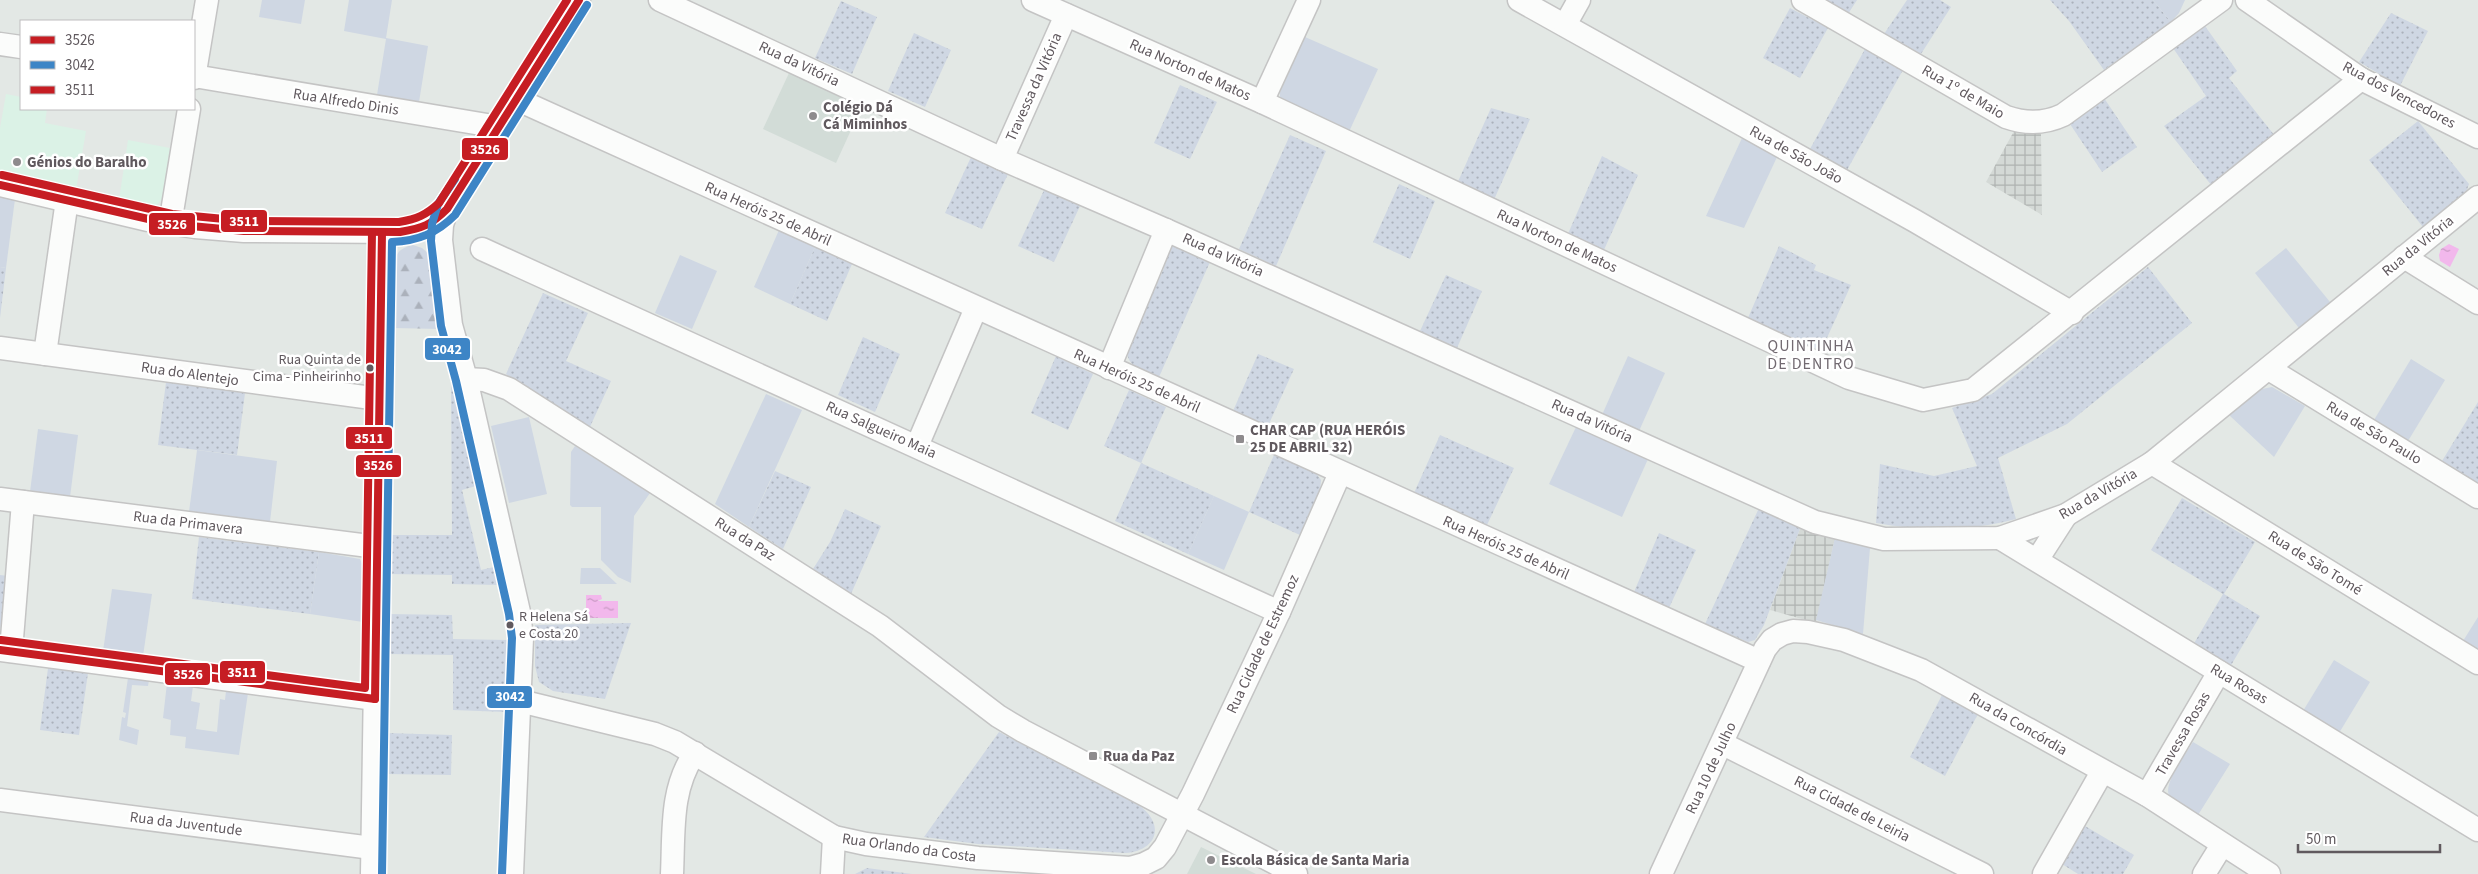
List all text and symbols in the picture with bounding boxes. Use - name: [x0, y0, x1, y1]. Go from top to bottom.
- legend: [20, 20, 195, 110]
- street label: Travessa da Vitória: [1001, 29, 1067, 145]
- text: 3526: [65, 30, 95, 51]
- street label: Rua Norton de Matos: [1126, 34, 1254, 106]
- street label: Rua da Vitória: [755, 36, 843, 92]
- text: 3042: [65, 55, 95, 76]
- street label: Rua dos Vencedores: [2339, 56, 2459, 134]
- street label: Rua 1º de Maio: [1918, 60, 2008, 124]
- text: 3511: [65, 80, 95, 101]
- street label: Rua Alfredo Dinis: [292, 83, 400, 121]
- place label: Colégio Dá Cá Miminhos: [823, 97, 908, 135]
- marker: Colégio Dá Cá Miminhos: [807, 110, 819, 122]
- street label: Rua de São João: [1746, 121, 1846, 189]
- line badge: 3526: [461, 137, 509, 161]
- text: 3526: [470, 140, 500, 160]
- place label: Génios do Baralho: [27, 152, 147, 173]
- marker: Génios do Baralho: [11, 156, 23, 168]
- street label: Rua Heróis 25 de Abril: [701, 177, 835, 251]
- street label: Rua Norton de Matos: [1493, 204, 1621, 278]
- line badge: 3511: [220, 209, 268, 233]
- street label: Rua da Vitória: [2378, 210, 2458, 282]
- line badge: 3526: [148, 212, 196, 236]
- text: 3511: [229, 212, 259, 232]
- text: 3526: [157, 215, 187, 235]
- street label: Rua da Vitória: [1179, 228, 1267, 282]
- district label: QUINTINHA DE DENTRO: [1767, 335, 1855, 375]
- line badge: 3042: [424, 337, 471, 361]
- text: 3042: [432, 340, 462, 360]
- street label: Rua Heróis 25 de Abril: [1070, 344, 1204, 418]
- place label: Rua Quinta de Cima - Pinheirinho: [253, 350, 361, 387]
- street label: Rua do Alentejo: [140, 357, 240, 391]
- marker: Rua Quinta de Cima - Pinheirinho: [365, 363, 375, 373]
- street label: Rua da Vitória: [1548, 394, 1636, 448]
- street label: Rua Salgueiro Maia: [822, 396, 940, 464]
- street label: Rua de São Paulo: [2322, 396, 2426, 470]
- place label: CHAR CAP (RUA HERÓIS 25 DE ABRIL 32): [1250, 420, 1405, 458]
- line badge: 3511: [345, 426, 393, 450]
- text: 3511: [354, 429, 384, 449]
- marker: CHAR CAP (RUA HERÓIS 25 DE ABRIL 32): [1234, 433, 1246, 445]
- line badge: 3526: [355, 454, 402, 478]
- text: 3526: [363, 456, 393, 476]
- street label: Rua da Vitória: [2055, 463, 2141, 525]
- street label: Rua da Primavera: [132, 506, 244, 540]
- street label: Rua Heróis 25 de Abril: [1439, 511, 1573, 585]
- street label: Rua da Paz: [711, 512, 779, 566]
- street label: Rua de São Tomé: [2264, 526, 2366, 600]
- street label: Rua Cidade de Estremoz: [1222, 571, 1304, 717]
- place label: R Helena Sá e Costa 20: [519, 607, 588, 644]
- marker: R Helena Sá e Costa 20: [505, 620, 515, 630]
- street label: Rua Rosas: [2206, 659, 2272, 709]
- line badge: 3511: [219, 660, 266, 684]
- line badge: 3526: [164, 662, 211, 686]
- text: 3511: [227, 663, 257, 683]
- text: 3526: [173, 665, 203, 685]
- line badge: 3042: [486, 685, 533, 709]
- text: 3042: [495, 687, 525, 707]
- street label: Rua da Concórdia: [1965, 687, 2071, 761]
- street label: Travessa Rosas: [2150, 688, 2216, 780]
- street label: Rua 10 de Julho: [1680, 719, 1742, 817]
- place label: Rua da Paz: [1103, 746, 1174, 767]
- marker: Rua da Paz: [1087, 750, 1099, 762]
- street label: Rua Cidade de Leiria: [1790, 771, 1914, 847]
- street label: Rua da Juventude: [129, 807, 243, 841]
- scale bar: [2298, 822, 2440, 854]
- street label: Rua Orlando da Costa: [841, 828, 977, 868]
- text: 50 m: [2306, 829, 2336, 850]
- place label: Escola Básica de Santa Maria: [1221, 850, 1410, 871]
- marker: Escola Básica de Santa Maria: [1205, 854, 1217, 866]

